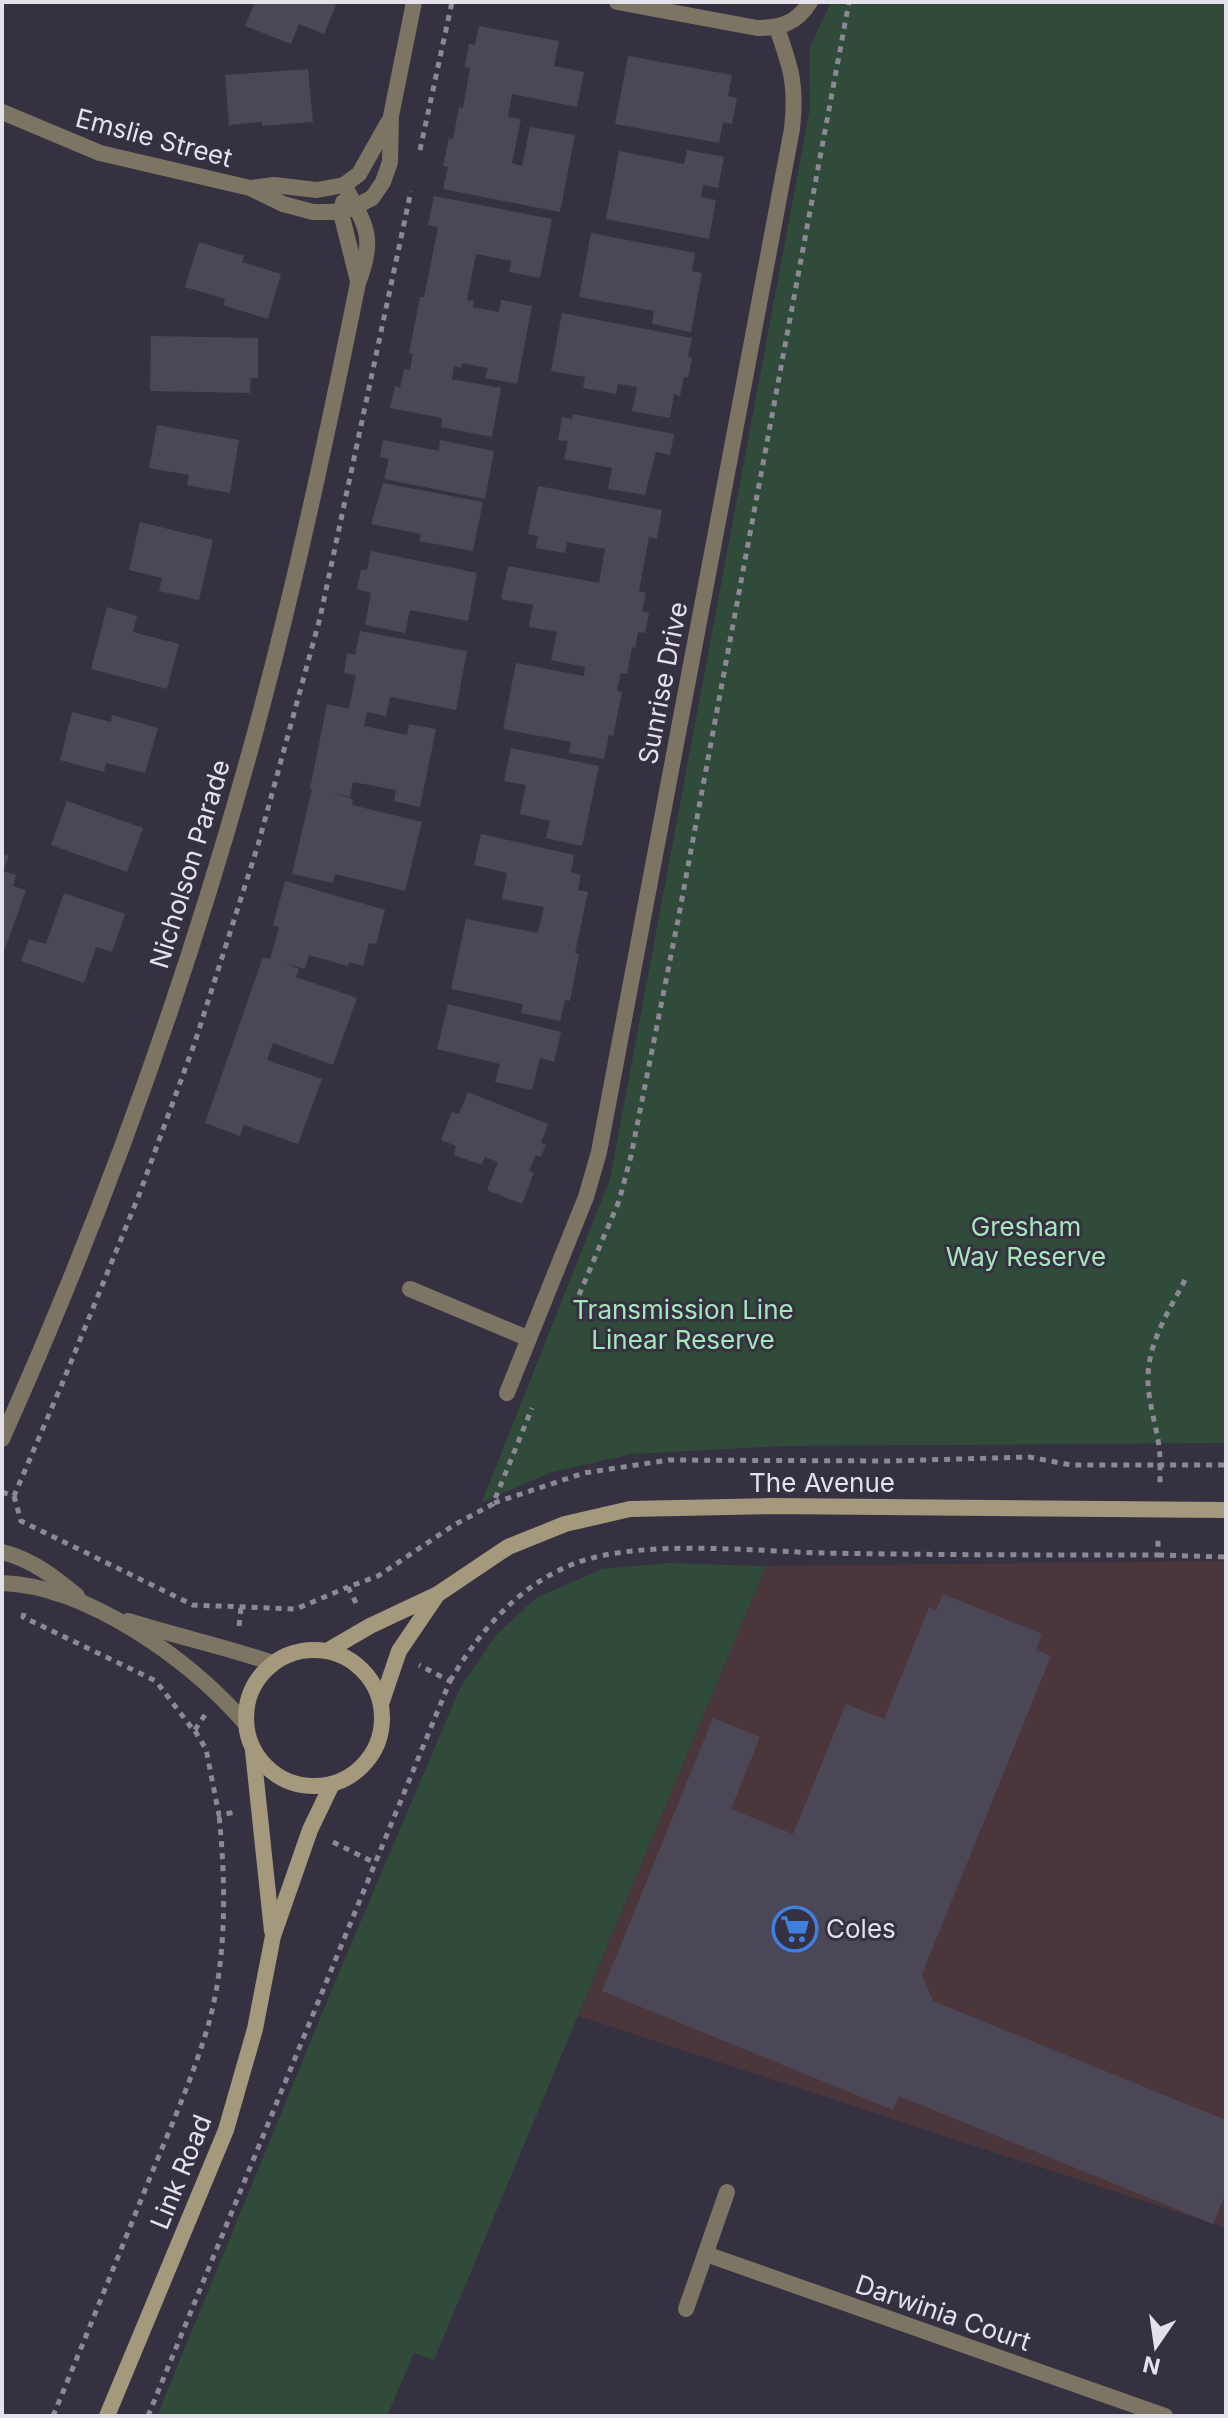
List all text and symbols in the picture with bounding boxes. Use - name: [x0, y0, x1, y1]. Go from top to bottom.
- street label: Emslie Street: [73, 102, 236, 173]
- street label: Sunrise Drive: [632, 599, 693, 767]
- street label: Nicholson Parade: [143, 756, 236, 972]
- park label: Gresham Way Reserve: [946, 1211, 1106, 1272]
- park label: Transmission Line Linear Reserve: [572, 1294, 794, 1355]
- street label: The Avenue: [749, 1467, 895, 1498]
- supermarket icon: Coles: [771, 1905, 819, 1953]
- place label: Coles: [826, 1913, 896, 1944]
- street label: Link Road: [144, 2110, 218, 2234]
- street label: Darwinia Court: [852, 2268, 1035, 2357]
- north arrow: [1116, 2306, 1196, 2386]
- text: N: [1140, 2351, 1163, 2380]

